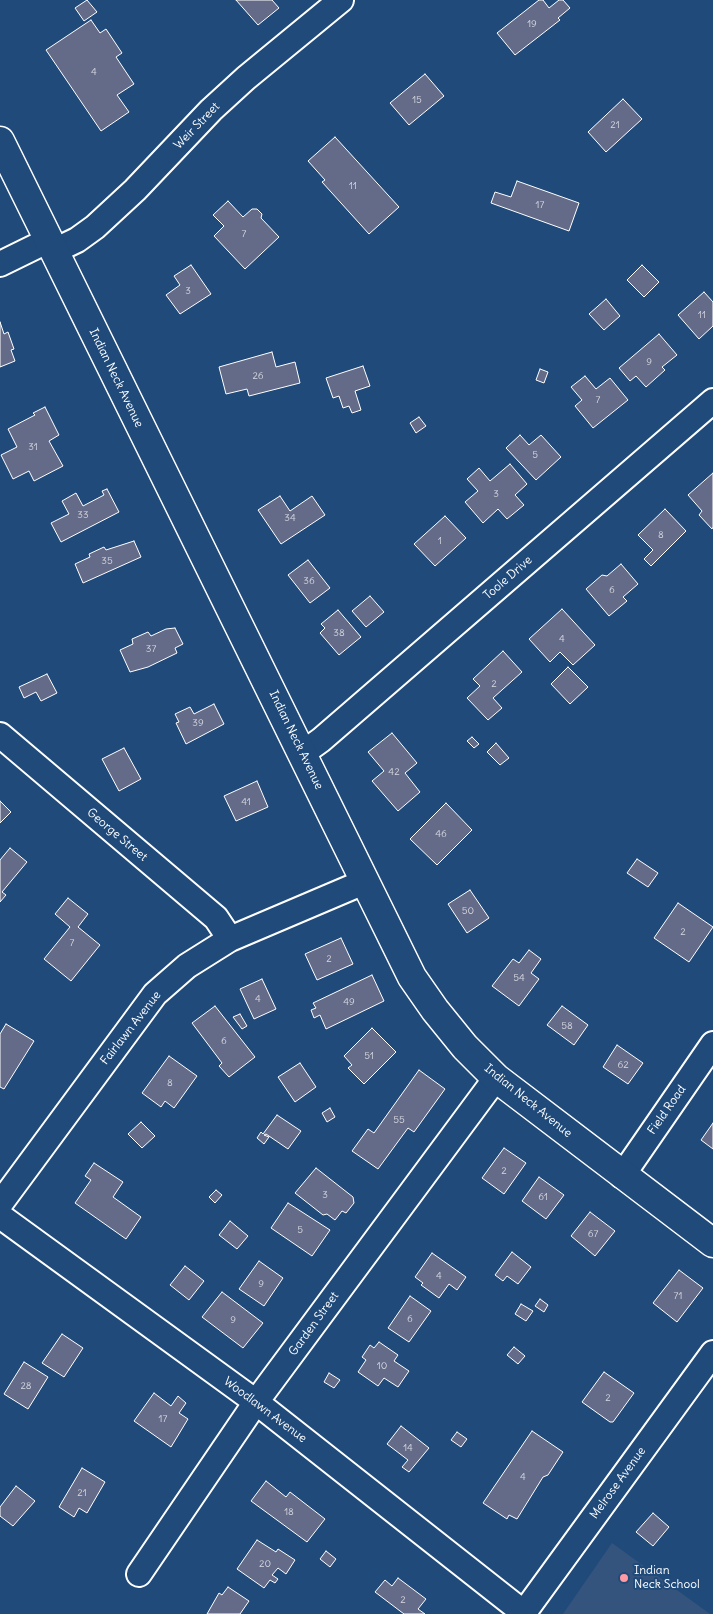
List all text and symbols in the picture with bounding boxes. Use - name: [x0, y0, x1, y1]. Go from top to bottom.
- house number: 19: [527, 18, 537, 30]
- house number: 4: [91, 66, 97, 78]
- house number: 15: [412, 94, 422, 106]
- street label: Weir Street: [171, 100, 223, 152]
- house number: 21: [610, 119, 620, 131]
- house number: 11: [349, 180, 357, 192]
- house number: 17: [536, 199, 544, 211]
- house number: 7: [242, 228, 246, 240]
- house number: 3: [185, 285, 191, 297]
- house number: 11: [698, 309, 706, 321]
- street label: Indian Neck Avenue: [86, 326, 146, 430]
- house number: 9: [646, 356, 652, 368]
- house number: 26: [252, 370, 264, 382]
- house number: 7: [596, 394, 600, 406]
- house number: 31: [28, 441, 38, 453]
- house number: 5: [532, 449, 538, 461]
- house number: 3: [493, 488, 499, 500]
- house number: 33: [77, 509, 89, 521]
- house number: 34: [284, 512, 296, 524]
- house number: 8: [658, 529, 664, 541]
- house number: 1: [438, 535, 442, 547]
- street label: Toole Drive: [481, 553, 535, 603]
- house number: 35: [101, 555, 113, 567]
- house number: 36: [303, 575, 315, 587]
- house number: 6: [609, 584, 615, 596]
- house number: 38: [333, 627, 345, 639]
- house number: 4: [559, 633, 565, 645]
- house number: 37: [146, 643, 156, 655]
- house number: 2: [491, 678, 497, 690]
- street label: Indian Neck Avenue: [266, 688, 326, 792]
- house number: 39: [192, 717, 204, 729]
- house number: 42: [388, 766, 400, 778]
- house number: 41: [241, 796, 251, 808]
- street label: George Street: [84, 805, 150, 865]
- house number: 46: [435, 828, 447, 840]
- house number: 50: [462, 905, 474, 917]
- house number: 2: [680, 926, 686, 938]
- house number: 7: [70, 937, 74, 949]
- house number: 2: [326, 953, 332, 965]
- house number: 54: [513, 972, 525, 984]
- street label: Fairlawn Avenue: [98, 988, 164, 1068]
- house number: 4: [255, 993, 261, 1005]
- house number: 49: [343, 996, 355, 1008]
- house number: 58: [561, 1020, 573, 1032]
- house number: 6: [221, 1035, 227, 1047]
- house number: 51: [364, 1050, 374, 1062]
- house number: 62: [617, 1059, 629, 1071]
- street label: Indian Neck Avenue: [481, 1061, 575, 1141]
- house number: 8: [167, 1077, 173, 1089]
- street label: Field Road: [645, 1083, 689, 1137]
- house number: 55: [393, 1114, 405, 1126]
- house number: 2: [501, 1165, 507, 1177]
- house number: 3: [322, 1189, 328, 1201]
- house number: 61: [538, 1191, 548, 1203]
- house number: 5: [297, 1224, 303, 1236]
- house number: 67: [588, 1228, 598, 1240]
- house number: 4: [436, 1270, 442, 1282]
- house number: 9: [258, 1278, 264, 1290]
- street label: Garden Street: [286, 1289, 342, 1359]
- house number: 71: [674, 1290, 682, 1302]
- house number: 6: [407, 1313, 413, 1325]
- house number: 9: [230, 1314, 236, 1326]
- house number: 10: [377, 1360, 387, 1372]
- street label: Woodlawn Avenue: [221, 1374, 309, 1446]
- house number: 28: [20, 1380, 32, 1392]
- house number: 2: [605, 1392, 611, 1404]
- house number: 17: [159, 1413, 167, 1425]
- house number: 14: [403, 1442, 413, 1454]
- street label: Melrose Avenue: [587, 1444, 649, 1522]
- house number: 4: [520, 1471, 526, 1483]
- house number: 21: [77, 1487, 87, 1499]
- house number: 18: [284, 1506, 294, 1518]
- house number: 20: [259, 1558, 271, 1570]
- place label: Indian Neck School: [634, 1564, 700, 1592]
- marker: Indian Neck School: [618, 1572, 630, 1584]
- house number: 2: [400, 1594, 406, 1606]

